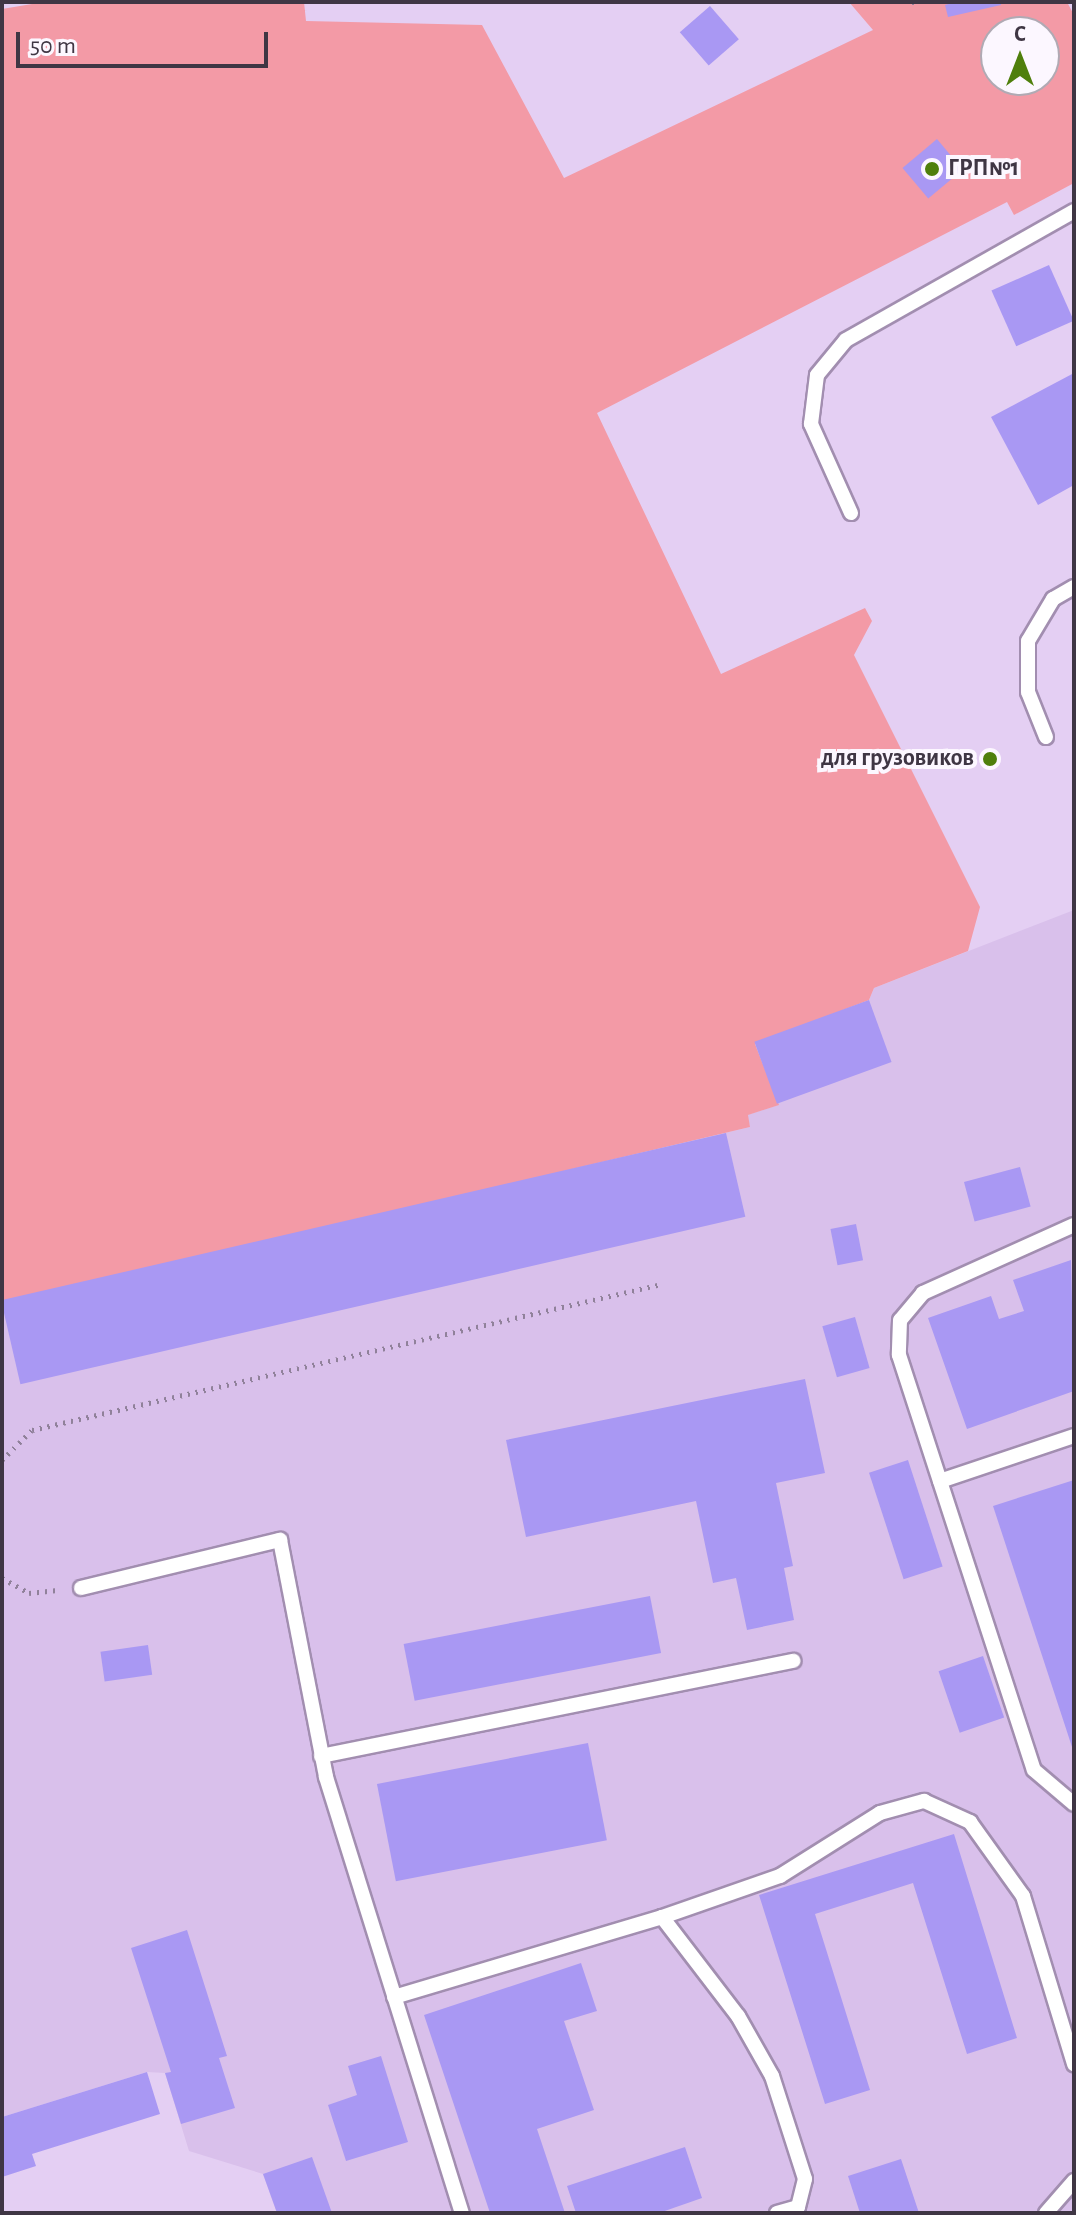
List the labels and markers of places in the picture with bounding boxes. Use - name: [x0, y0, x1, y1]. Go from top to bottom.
- place label: ГРП№1: [948, 155, 1019, 183]
- marker: ГРП№1: [923, 160, 941, 178]
- place label: для грузовиков: [821, 745, 974, 773]
- marker: для грузовиков: [981, 750, 999, 768]

